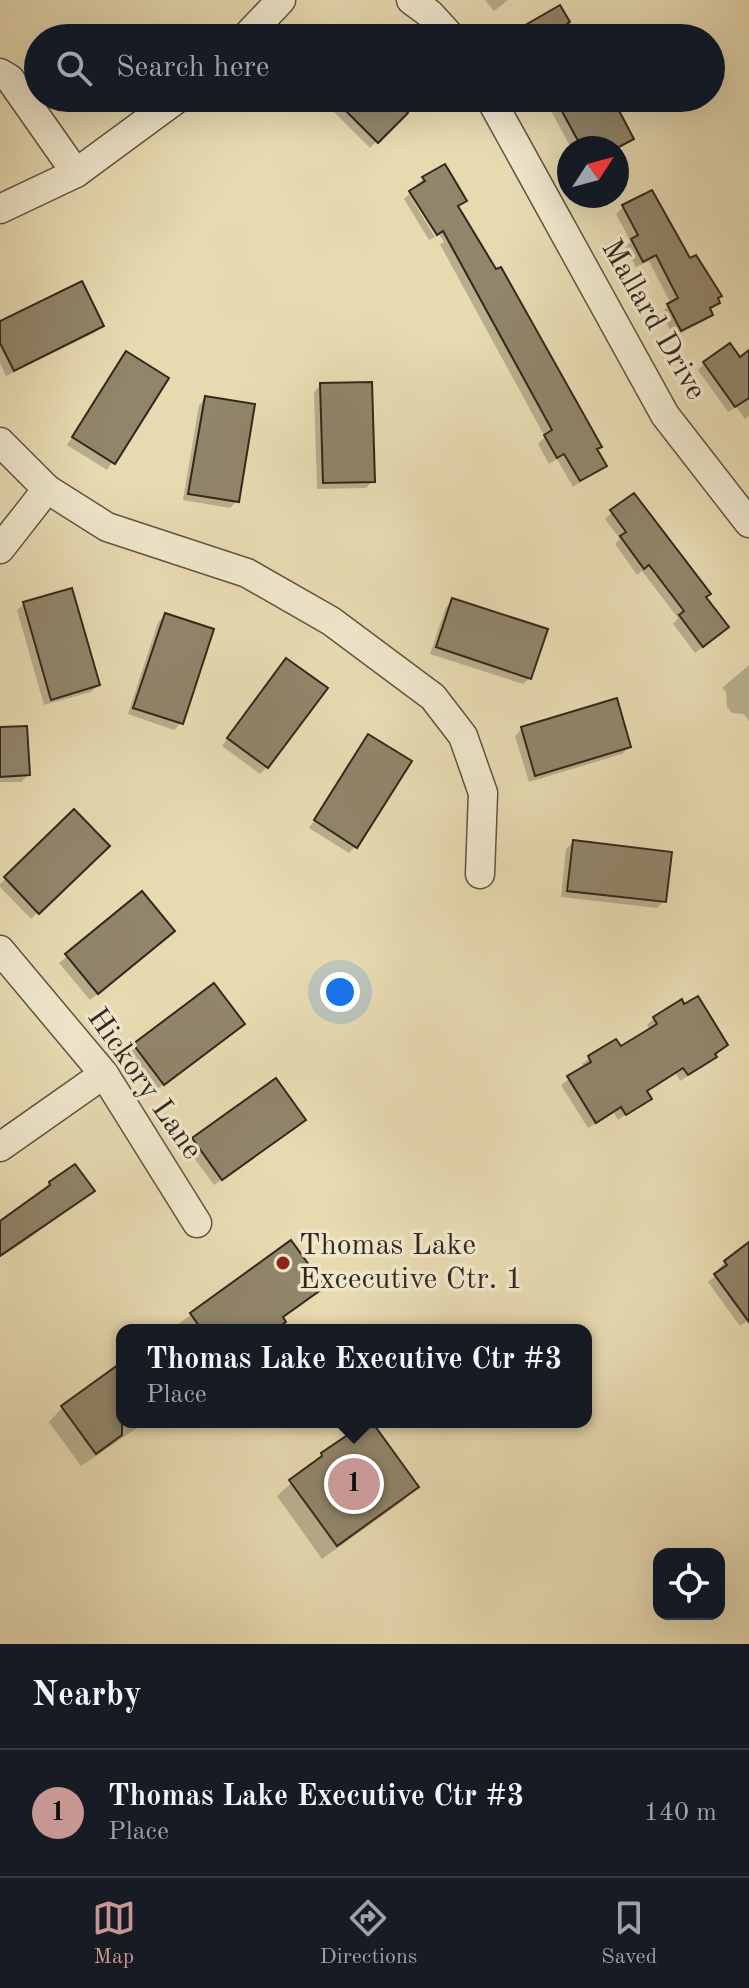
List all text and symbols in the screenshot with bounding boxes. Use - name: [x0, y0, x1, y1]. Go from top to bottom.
- search box: [24, 24, 725, 112]
- icon: search: [52, 46, 96, 90]
- text: Search here: [116, 53, 270, 83]
- north arrow: [557, 136, 629, 208]
- street label: Mallard Drive: [595, 235, 711, 405]
- your location: [320, 972, 360, 1012]
- street label: Hickory Lane: [81, 1003, 207, 1165]
- place label: Thomas Lake Excecutive Ctr. 1: [299, 1231, 523, 1295]
- marker: Thomas Lake Excecutive Ctr. 1: [274, 1254, 292, 1272]
- popup: [116, 1324, 592, 1428]
- text: Thomas Lake Executive Ctr #3: [146, 1345, 562, 1375]
- text: Place: [146, 1382, 207, 1408]
- pin: 1: [328, 1454, 380, 1514]
- map controls: [653, 1548, 725, 1620]
- button: locate: [653, 1548, 725, 1620]
- text: Nearby: [32, 1679, 142, 1713]
- text: Thomas Lake Executive Ctr #3: [108, 1782, 524, 1812]
- text: 1: [50, 1800, 66, 1826]
- text: 140 m: [644, 1800, 717, 1826]
- text: Place: [108, 1819, 169, 1845]
- tab: Map: [92, 1896, 136, 1971]
- tab: Directions: [320, 1896, 417, 1971]
- tab: Saved: [601, 1896, 657, 1971]

